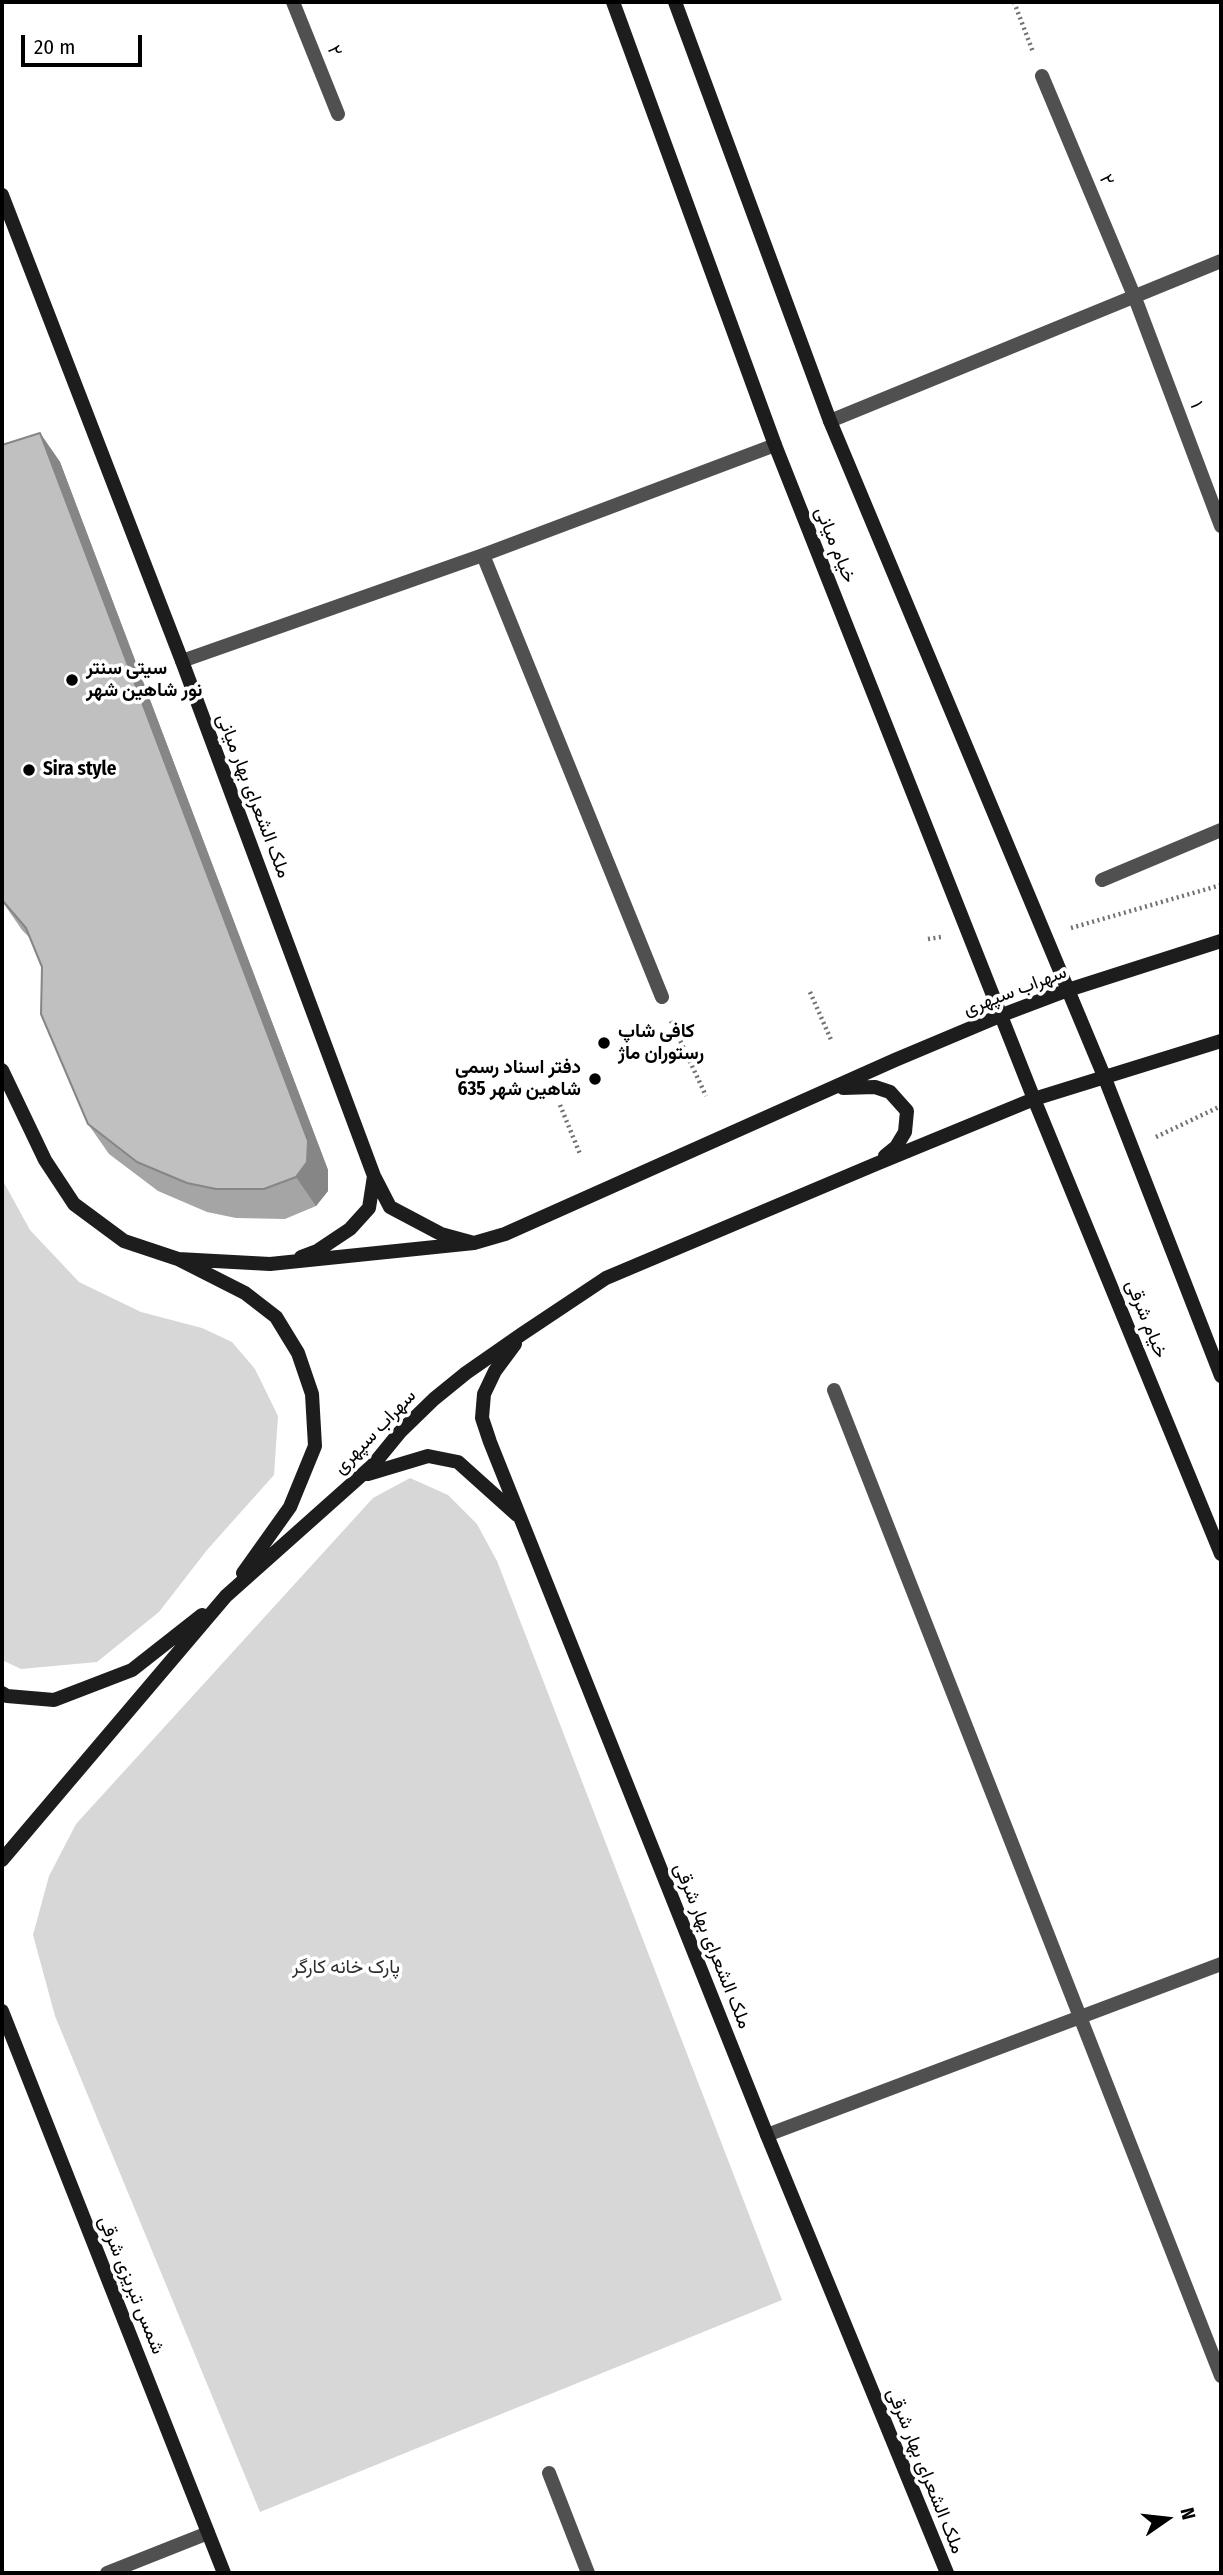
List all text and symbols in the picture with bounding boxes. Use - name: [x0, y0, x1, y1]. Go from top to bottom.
- scale bar: [24, 21, 145, 65]
- text: 20 m: [34, 34, 75, 60]
- street label: ۲: [322, 42, 346, 60]
- street label: ۲: [1094, 171, 1118, 189]
- street label: ۱: [1184, 398, 1208, 412]
- street label: خیام میانی: [809, 504, 861, 586]
- place label: سیتی سنتر نور شاهین شهر: [86, 658, 202, 702]
- marker: سیتی سنتر نور شاهین شهر: [64, 672, 80, 688]
- street label: ملک الشعرای بهار میانی: [211, 711, 295, 881]
- place label: Sira style: [43, 759, 116, 781]
- marker: Sira style: [21, 762, 37, 778]
- street label: سهراب سپهری: [960, 961, 1070, 1021]
- place label: کافی شاپ رستوران ماژ: [618, 1021, 704, 1065]
- marker: کافی شاپ رستوران ماژ: [596, 1035, 612, 1051]
- place label: دفتر اسناد رسمی 635 شاهین شهر: [455, 1057, 581, 1101]
- marker: دفتر اسناد رسمی 635 شاهین شهر: [587, 1071, 603, 1087]
- street label: خیام شرقی: [1120, 1277, 1172, 1361]
- street label: سهراب سپهری: [329, 1385, 421, 1479]
- street label: ملک الشعرای بهار شرقی: [668, 1860, 756, 2032]
- park label: پارک خانه کارگر: [292, 1957, 400, 1979]
- street label: شمس تبریزی شرقی: [93, 2212, 169, 2358]
- street label: ملک الشعرای بهار شرقی: [881, 2385, 969, 2557]
- north arrow: [1132, 2484, 1202, 2554]
- text: N: [1175, 2505, 1200, 2522]

